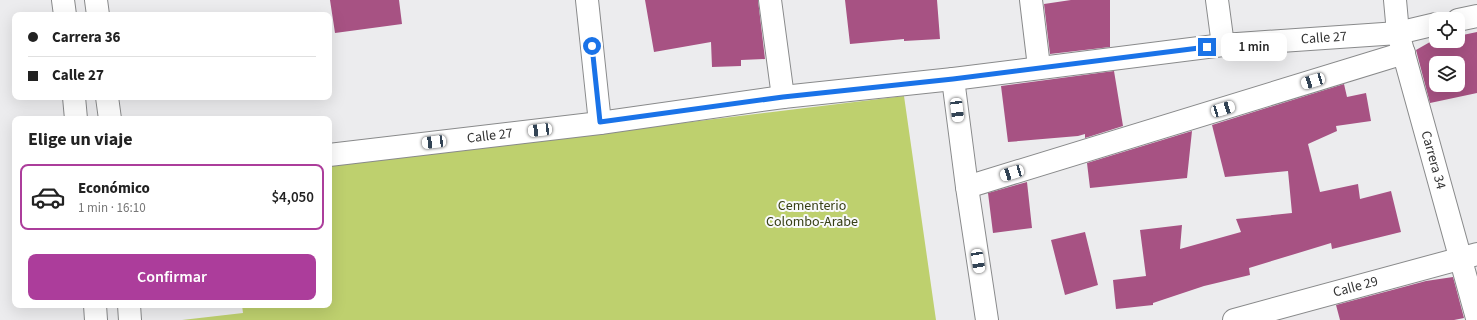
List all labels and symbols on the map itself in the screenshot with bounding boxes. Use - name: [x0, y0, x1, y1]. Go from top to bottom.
- street label: Calle 27: [1300, 27, 1348, 50]
- callout: 1 min: [1221, 33, 1287, 61]
- route start: [583, 37, 601, 55]
- route end: [1198, 38, 1216, 56]
- car: [1300, 72, 1326, 90]
- car: [950, 97, 964, 123]
- car: [1210, 100, 1236, 118]
- street label: Calle 27: [466, 123, 514, 149]
- car: [527, 123, 553, 137]
- street label: Carrera 34: [1416, 129, 1451, 192]
- car: [421, 135, 447, 149]
- car: [999, 164, 1025, 182]
- park label: Cementerio Colombo-Arabe: [766, 196, 858, 232]
- car: [970, 248, 986, 274]
- street label: Calle 29: [1331, 271, 1380, 303]

